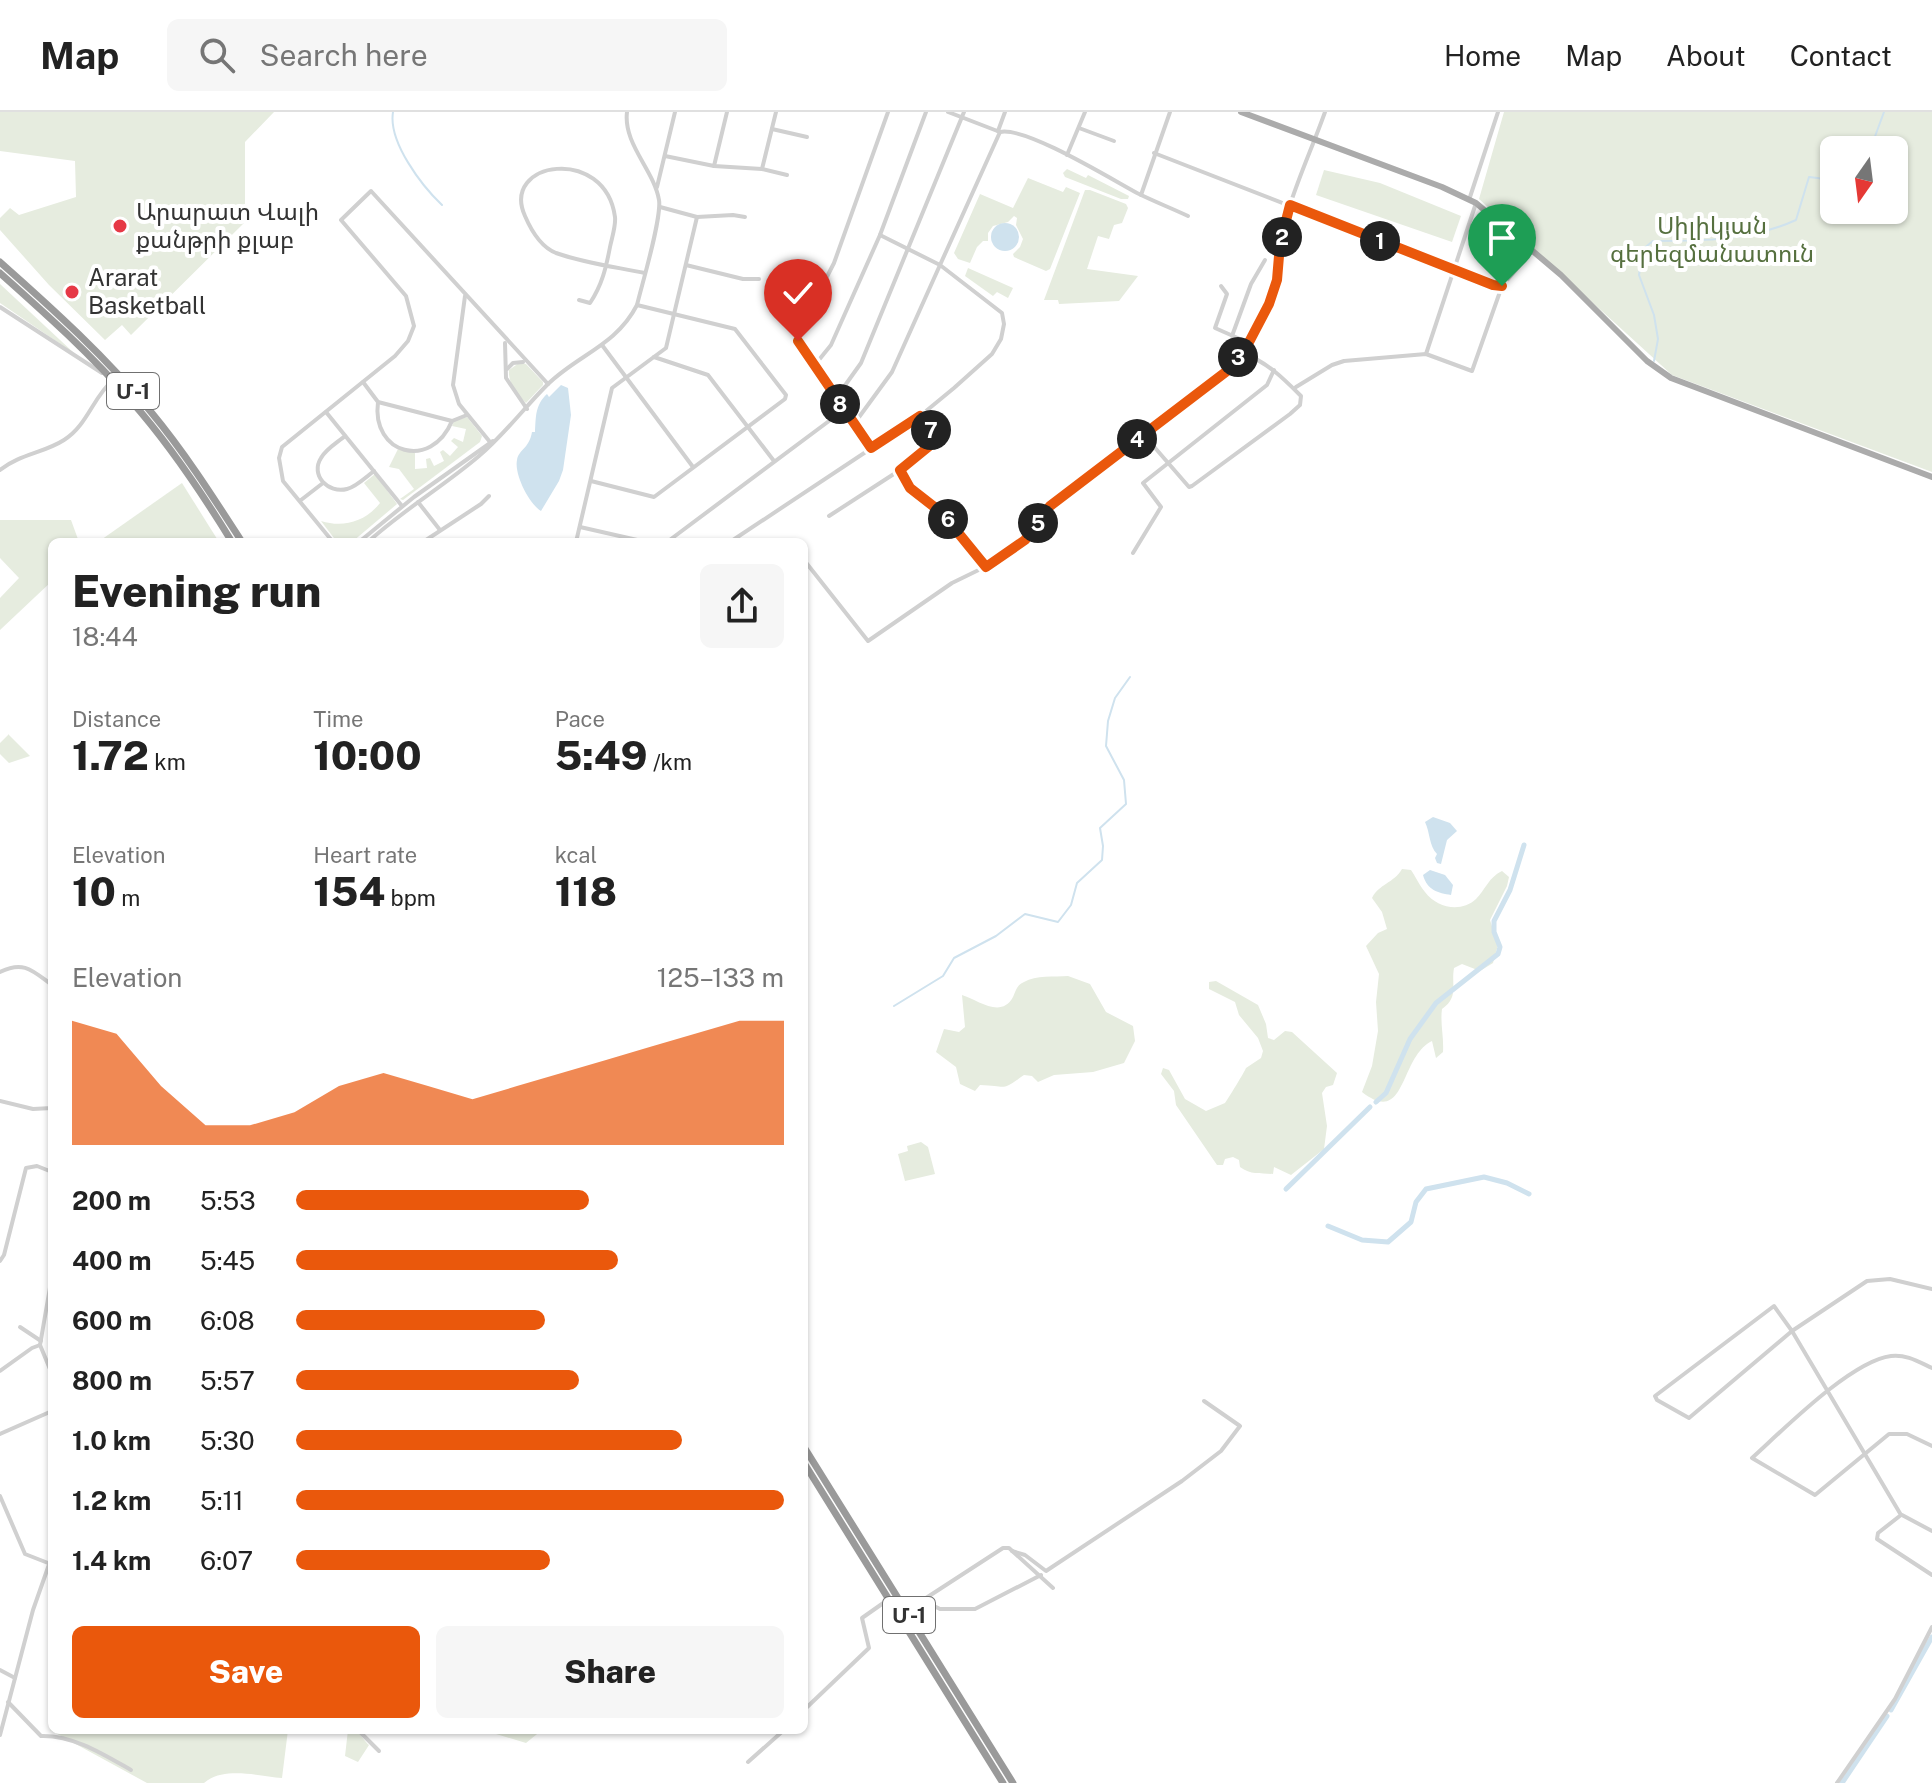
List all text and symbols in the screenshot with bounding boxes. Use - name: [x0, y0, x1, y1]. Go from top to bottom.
- search box: [167, 19, 727, 91]
- text: Map: [40, 33, 119, 78]
- icon: search: [195, 33, 239, 77]
- text: Search here: [259, 37, 428, 73]
- text: Home: [1444, 39, 1521, 72]
- text: Map: [1565, 39, 1622, 72]
- text: About: [1666, 39, 1746, 72]
- text: Contact: [1790, 39, 1892, 72]
- north arrow: [1820, 136, 1908, 224]
- map controls: [1820, 136, 1908, 224]
- place label: Արարատ Վալի քանթրի քլաբ: [136, 197, 319, 254]
- pin: [1468, 204, 1536, 286]
- park label: Սիլիկյան գերեզմանատուն: [1610, 211, 1814, 268]
- icon: arrive: [1480, 216, 1524, 260]
- marker: Արարատ Վալի քանթրի քլաբ: [111, 217, 129, 235]
- pin: 2: [1262, 217, 1302, 257]
- pin: 1: [1360, 221, 1400, 261]
- text: 2: [1275, 224, 1289, 250]
- text: 1: [1375, 228, 1385, 254]
- pin: [764, 259, 832, 341]
- place label: Ararat Basketball: [88, 263, 206, 319]
- icon: check: [776, 271, 820, 315]
- marker: Ararat Basketball: [63, 283, 81, 301]
- pin: 3: [1218, 337, 1258, 377]
- text: 3: [1231, 344, 1245, 370]
- road number: Մ-1: [107, 373, 159, 409]
- pin: 8: [820, 384, 860, 424]
- text: 8: [833, 391, 847, 417]
- pin: 7: [911, 410, 951, 450]
- text: 7: [924, 417, 938, 443]
- pin: 4: [1117, 419, 1157, 459]
- text: 4: [1130, 426, 1144, 452]
- pin: 6: [928, 499, 968, 539]
- pin: 5: [1018, 503, 1058, 543]
- text: 6: [941, 506, 955, 532]
- text: 5: [1031, 510, 1045, 536]
- button: share: [700, 564, 784, 648]
- text: Evening run: [72, 565, 321, 617]
- text: 18:44: [72, 621, 138, 652]
- text: Distance: [72, 706, 161, 732]
- text: Time: [313, 706, 363, 732]
- text: Pace: [555, 706, 605, 732]
- text: 1.72: [72, 732, 149, 779]
- text: 10:00: [313, 732, 422, 779]
- text: 5:49: [555, 732, 648, 779]
- text: km: [149, 749, 186, 775]
- text: /km: [648, 749, 692, 775]
- text: Elevation: [72, 842, 165, 868]
- text: Heart rate: [313, 842, 417, 868]
- text: kcal: [555, 842, 597, 868]
- text: 10: [72, 868, 116, 915]
- text: 154: [313, 868, 385, 915]
- text: 118: [555, 868, 617, 915]
- text: m: [116, 885, 140, 911]
- text: bpm: [385, 885, 436, 911]
- text: Elevation: [72, 962, 182, 993]
- text: 125–133 m: [657, 962, 784, 993]
- text: 200 m: [72, 1185, 151, 1216]
- text: 5:53: [200, 1185, 256, 1216]
- text: 400 m: [72, 1245, 152, 1276]
- text: 5:45: [200, 1245, 255, 1276]
- text: 600 m: [72, 1305, 152, 1336]
- text: 6:08: [200, 1305, 255, 1336]
- text: 800 m: [72, 1365, 152, 1396]
- text: 5:57: [200, 1365, 255, 1396]
- text: 1.0 km: [72, 1425, 151, 1456]
- text: 5:30: [200, 1425, 255, 1456]
- text: 1.2 km: [72, 1485, 151, 1516]
- text: 5:11: [200, 1485, 244, 1516]
- text: 1.4 km: [72, 1545, 151, 1576]
- text: 6:07: [200, 1545, 253, 1576]
- road number: Մ-1: [883, 1597, 935, 1633]
- button: Save: [72, 1626, 420, 1718]
- button: Share: [436, 1626, 784, 1718]

